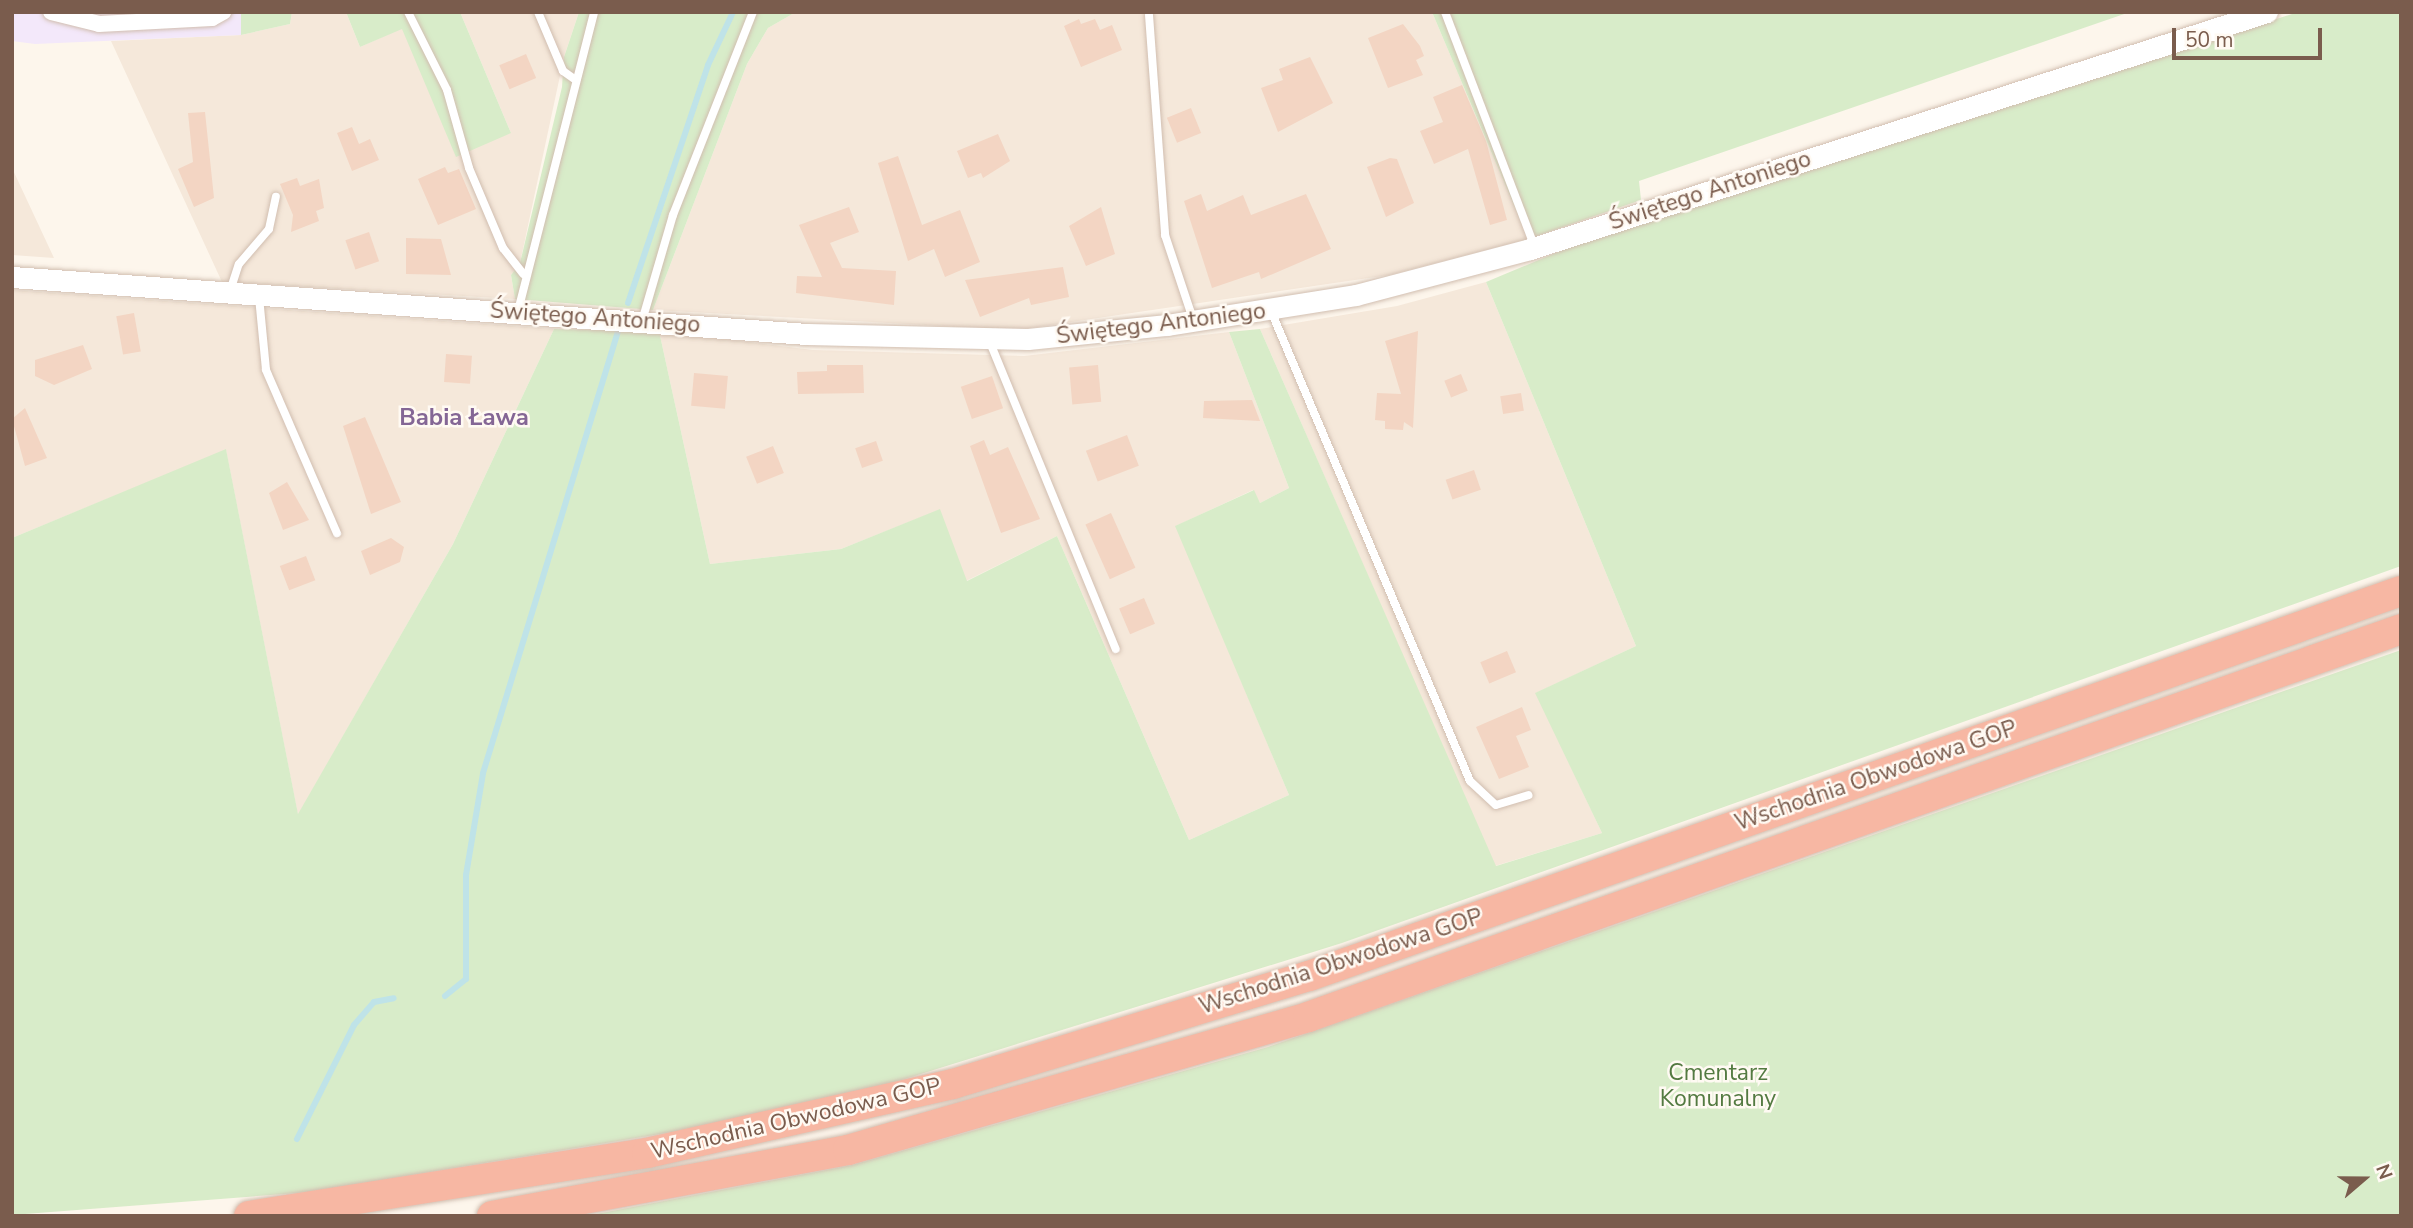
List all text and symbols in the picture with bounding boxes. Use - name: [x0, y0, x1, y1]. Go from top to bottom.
- scale bar: [2175, 14, 2326, 58]
- text: 50 m: [2185, 26, 2234, 54]
- street label: Świętego Antoniego: [1606, 145, 1814, 237]
- street label: Świętego Antoniego: [489, 297, 701, 339]
- street label: Świętego Antoniego: [1055, 297, 1267, 351]
- district label: Babia Ława: [399, 404, 529, 432]
- street label: Wschodnia Obwodowa GOP: [1731, 715, 2021, 837]
- street label: Wschodnia Obwodowa GOP: [1196, 903, 1486, 1021]
- park label: Cmentarz Komunalny: [1660, 1059, 1776, 1113]
- street label: Wschodnia Obwodowa GOP: [648, 1072, 944, 1166]
- north arrow: [2329, 1144, 2399, 1214]
- text: N: [2369, 1161, 2398, 1183]

